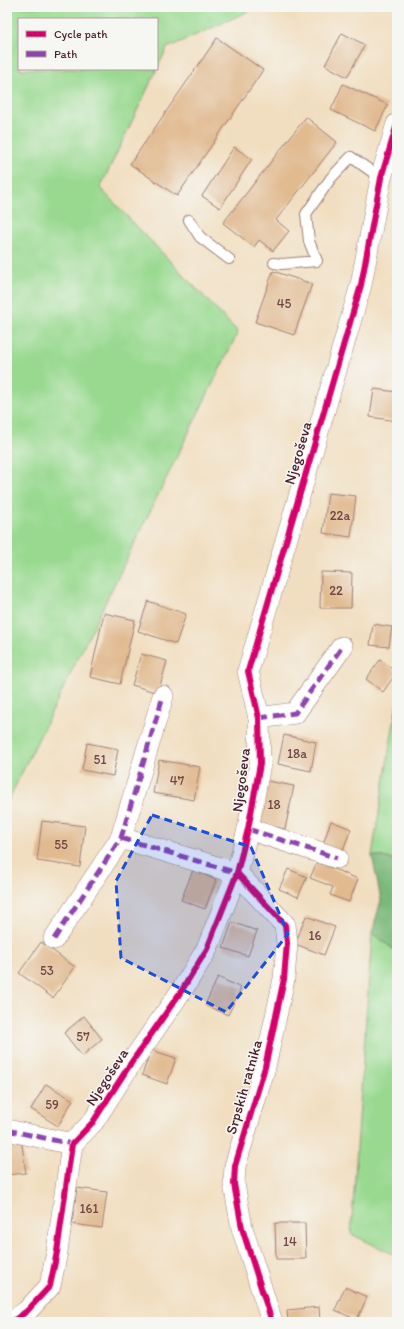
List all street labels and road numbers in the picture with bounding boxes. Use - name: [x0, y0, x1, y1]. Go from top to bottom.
- street label: Njegoševa: [280, 419, 316, 487]
- street label: Njegoševa: [228, 747, 254, 813]
- street label: Srpskih ratnika: [222, 1037, 266, 1136]
- street label: Njegoševa: [82, 1045, 132, 1109]

